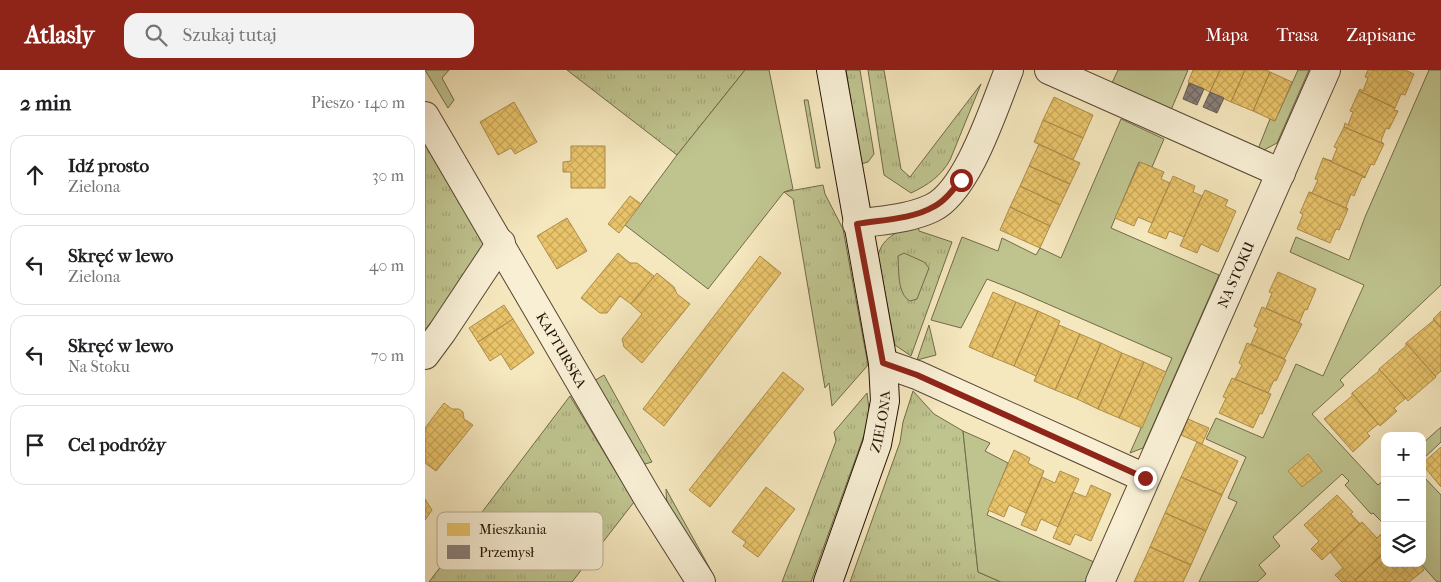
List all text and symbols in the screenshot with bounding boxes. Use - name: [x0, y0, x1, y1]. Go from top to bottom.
- search box: [124, 13, 474, 58]
- text: Atlasly: [25, 21, 94, 49]
- icon: search: [142, 21, 170, 49]
- text: Szukaj tutaj: [182, 24, 277, 46]
- text: Mapa: [1206, 25, 1248, 46]
- text: Trasa: [1276, 25, 1318, 46]
- text: Zapisane: [1346, 25, 1416, 46]
- text: 2 min: [20, 91, 71, 115]
- text: Pieszo · 140 m: [311, 93, 405, 112]
- text: Idź prosto: [68, 155, 149, 177]
- icon: ahead: [21, 161, 49, 189]
- text: 30 m: [372, 166, 404, 185]
- route start: [950, 169, 973, 192]
- text: Zielona: [68, 177, 120, 196]
- street label: NA STOKU: [1214, 239, 1258, 310]
- text: Skręć w lewo: [68, 245, 174, 267]
- icon: left: [21, 251, 49, 279]
- text: 40 m: [369, 256, 404, 275]
- text: Zielona: [68, 267, 120, 286]
- street label: KAPTURSKA: [533, 309, 591, 392]
- text: Skręć w lewo: [68, 335, 174, 357]
- icon: left: [21, 341, 49, 369]
- text: 70 m: [371, 346, 404, 365]
- text: Na Stoku: [68, 357, 130, 376]
- street label: ZIELONA: [866, 390, 894, 455]
- icon: arrive: [21, 431, 49, 459]
- map controls: [1381, 432, 1426, 567]
- button: +: [1381, 432, 1426, 477]
- text: Cel podróży: [68, 434, 166, 456]
- route end: [1134, 467, 1157, 490]
- button: −: [1381, 477, 1426, 522]
- legend: [437, 512, 603, 570]
- text: Mieszkania: [479, 521, 547, 538]
- button: layers: [1381, 522, 1426, 567]
- text: Przemysł: [479, 544, 534, 561]

